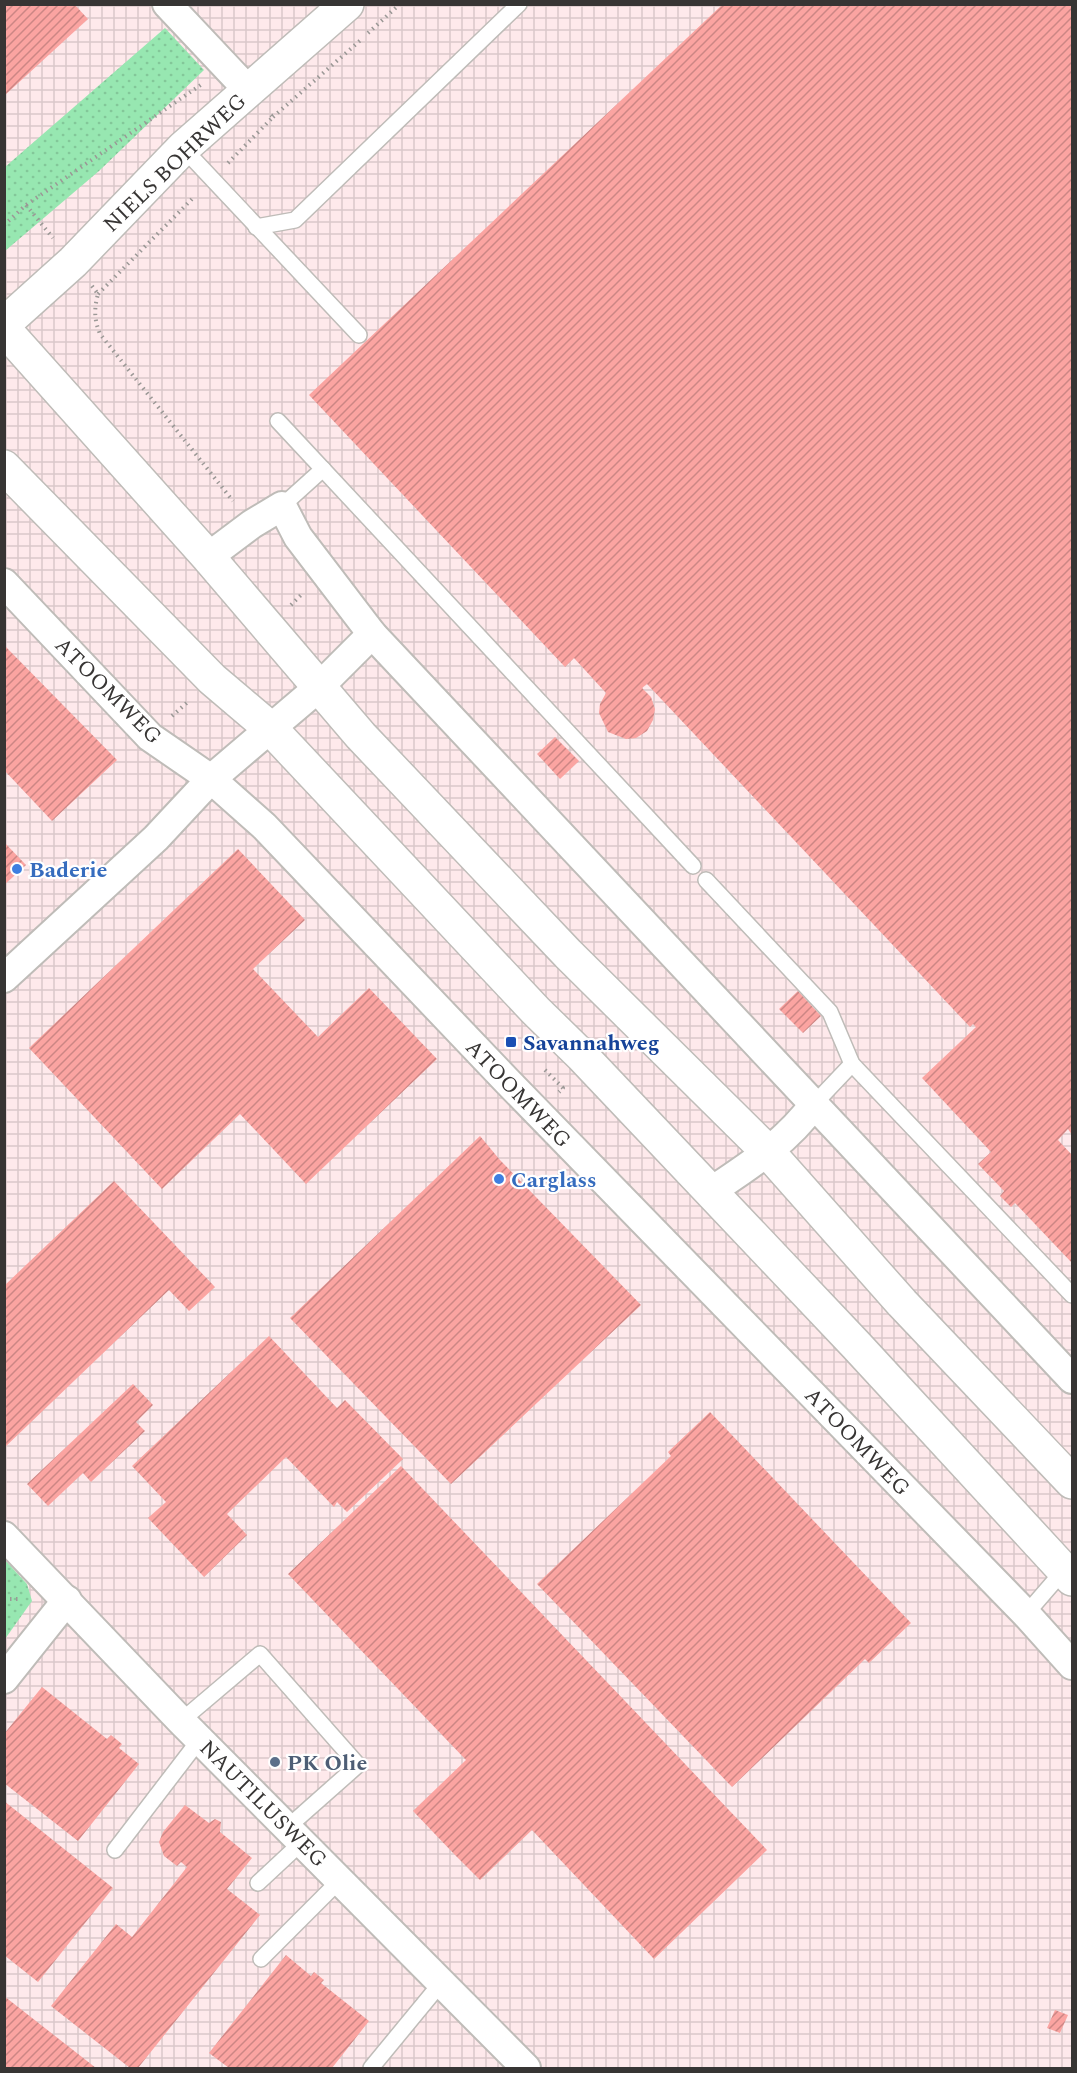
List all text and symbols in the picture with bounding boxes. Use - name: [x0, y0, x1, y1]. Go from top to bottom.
- street label: NIELS BOHRWEG: [96, 86, 254, 240]
- street label: ATOOMWEG: [47, 630, 169, 752]
- place label: Baderie: [29, 854, 108, 887]
- marker: Baderie: [10, 862, 24, 876]
- place label: Savannahweg: [523, 1027, 660, 1060]
- street label: ATOOMWEG: [457, 1032, 578, 1156]
- marker: Savannahweg: [504, 1035, 518, 1049]
- place label: Carglass: [511, 1164, 597, 1197]
- marker: Carglass: [492, 1172, 506, 1186]
- street label: ATOOMWEG: [796, 1380, 917, 1504]
- street label: NAUTILUSWEG: [191, 1733, 334, 1876]
- place label: PK Olie: [287, 1747, 367, 1780]
- marker: PK Olie: [268, 1755, 282, 1769]

